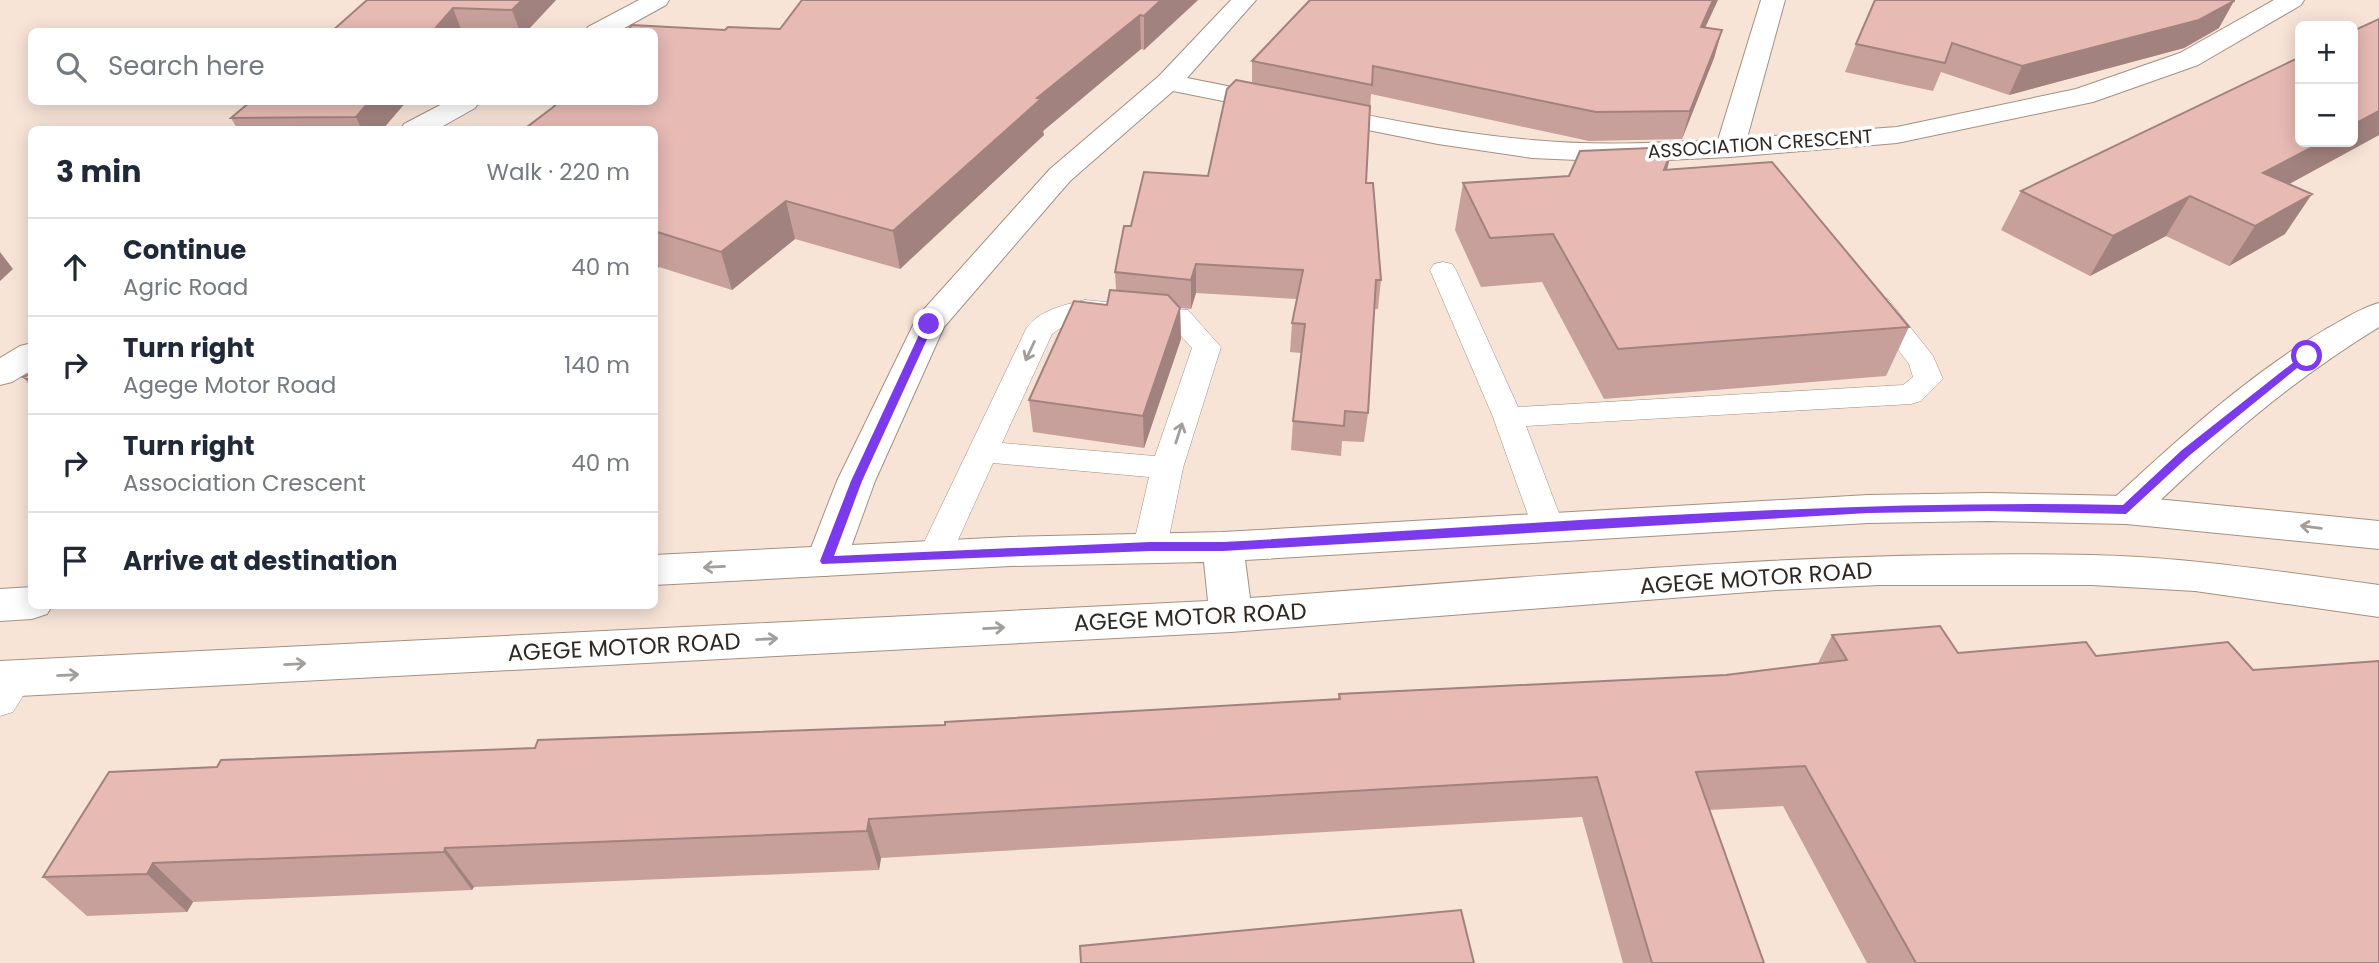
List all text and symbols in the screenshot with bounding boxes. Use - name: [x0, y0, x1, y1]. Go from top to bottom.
- map controls: [2295, 21, 2358, 147]
- button: +: [2295, 21, 2358, 84]
- search box: [28, 28, 658, 105]
- icon: search: [52, 48, 90, 86]
- text: Search here: [108, 48, 265, 84]
- button: −: [2295, 84, 2358, 147]
- street label: ASSOCIATION CRESCENT: [1646, 123, 1874, 165]
- text: 3 min: [56, 150, 141, 193]
- text: Walk · 220 m: [487, 156, 630, 188]
- text: Continue: [123, 232, 246, 268]
- icon: ahead: [56, 248, 94, 286]
- text: 40 m: [571, 251, 630, 283]
- text: Agric Road: [123, 271, 248, 303]
- route end: [913, 308, 944, 339]
- text: Turn right: [123, 330, 255, 366]
- one-way arrow: [1023, 339, 1036, 361]
- route start: [2291, 340, 2322, 371]
- icon: right: [56, 346, 94, 384]
- text: 140 m: [564, 349, 630, 381]
- text: Agege Motor Road: [123, 369, 336, 401]
- one-way arrow: [1173, 423, 1186, 445]
- text: Turn right: [123, 428, 255, 464]
- icon: right: [56, 444, 94, 482]
- text: 40 m: [571, 447, 630, 479]
- text: Association Crescent: [123, 467, 366, 499]
- one-way arrow: [2300, 521, 2323, 534]
- icon: arrive: [56, 542, 94, 580]
- text: Arrive at destination: [123, 543, 398, 579]
- street label: AGEGE MOTOR ROAD: [1638, 554, 1874, 602]
- one-way arrow: [703, 561, 726, 574]
- street label: AGEGE MOTOR ROAD: [1073, 595, 1307, 639]
- one-way arrow: [983, 621, 1006, 634]
- street label: AGEGE MOTOR ROAD: [507, 625, 741, 669]
- one-way arrow: [755, 633, 778, 646]
- one-way arrow: [284, 657, 307, 670]
- one-way arrow: [56, 669, 79, 682]

